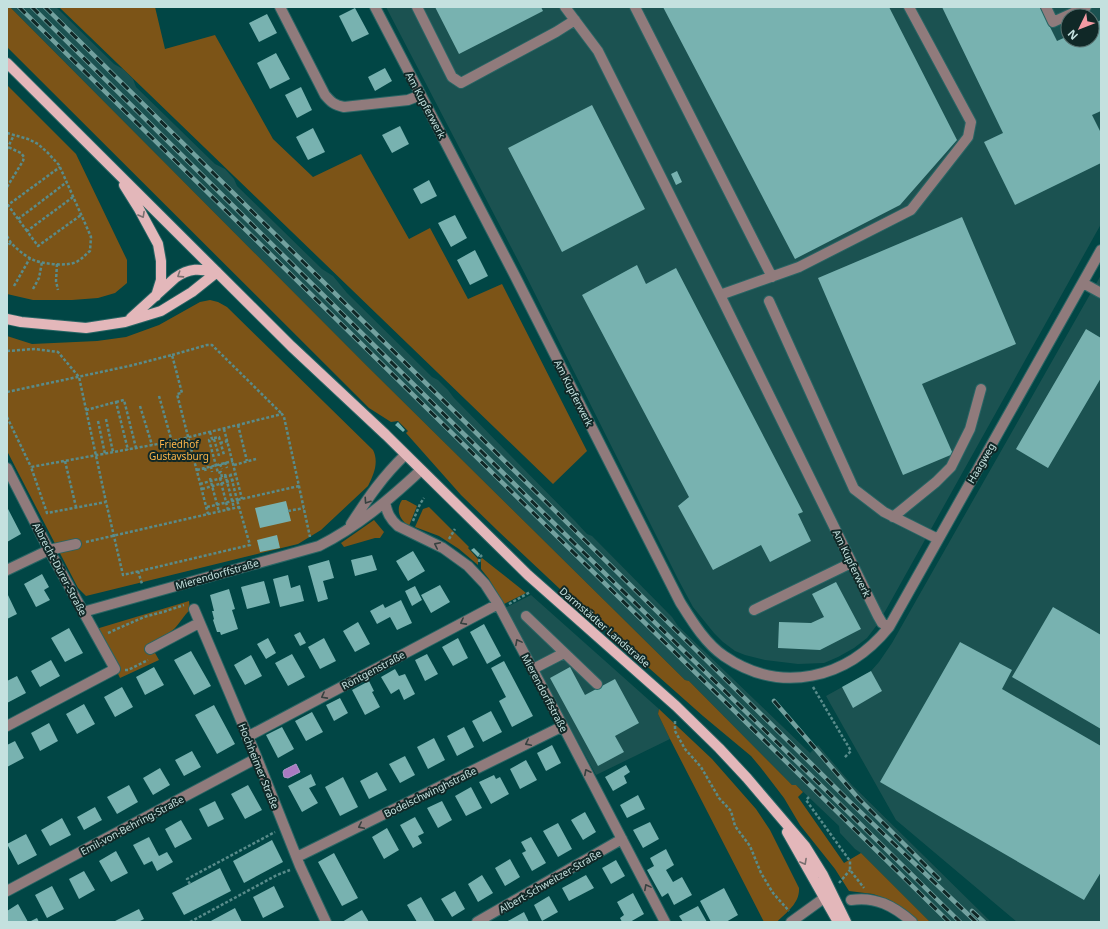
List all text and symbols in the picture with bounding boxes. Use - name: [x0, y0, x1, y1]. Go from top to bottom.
- north arrow: [1060, 8, 1100, 48]
- text: N: [1064, 27, 1081, 44]
- street label: Am Kupferwerk: [403, 69, 450, 141]
- one-way arrow: [137, 210, 145, 218]
- one-way arrow: [177, 270, 184, 277]
- street label: Am Kupferwerk: [551, 357, 597, 429]
- park label: Friedhof Gustavsburg: [149, 437, 209, 463]
- street label: Haagweg: [964, 440, 998, 486]
- one-way arrow: [364, 496, 371, 503]
- street label: Albrecht-Dürer-Straße: [30, 520, 91, 618]
- street label: Am Kupferwerk: [830, 527, 875, 599]
- one-way arrow: [433, 542, 441, 550]
- street label: Mierendorffstraße: [174, 555, 261, 593]
- street label: Darmstädter Landstraße: [557, 584, 653, 670]
- one-way arrow: [460, 617, 467, 625]
- one-way arrow: [516, 639, 523, 647]
- street label: Röntgenstraße: [339, 647, 407, 693]
- street label: Mierendorffstraße: [519, 652, 572, 735]
- one-way arrow: [320, 691, 328, 699]
- street label: Hochheimer Straße: [235, 721, 283, 811]
- one-way arrow: [525, 738, 532, 746]
- street label: Bodelschwinghstraße: [381, 763, 479, 821]
- one-way arrow: [584, 769, 592, 776]
- street label: Emil-von-Behring-Straße: [78, 792, 186, 858]
- one-way arrow: [358, 821, 366, 828]
- street label: Albert-Schweitzer-Straße: [496, 846, 604, 916]
- one-way arrow: [800, 858, 807, 865]
- one-way arrow: [644, 884, 652, 892]

